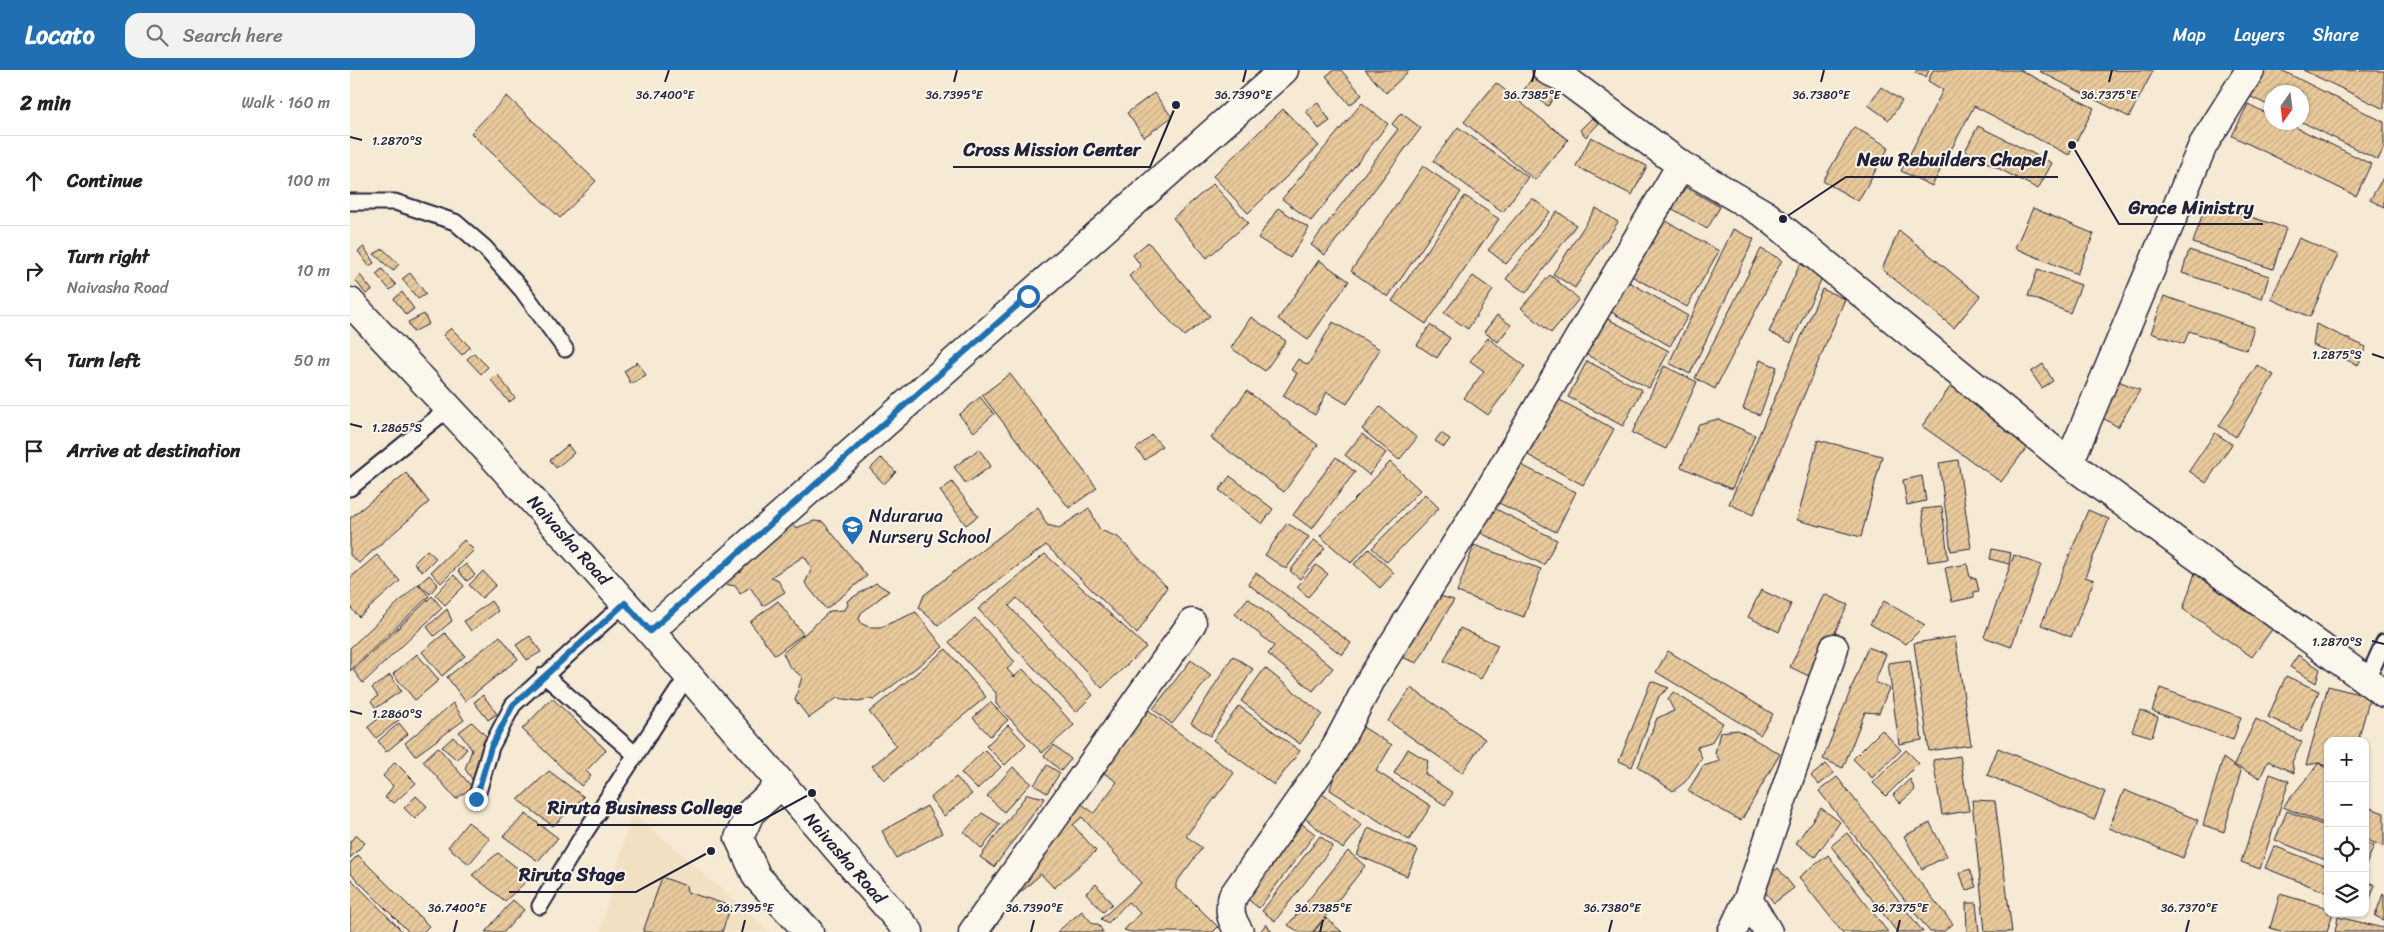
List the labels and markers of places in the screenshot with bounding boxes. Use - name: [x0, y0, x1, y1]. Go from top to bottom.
- callout: Cross Mission Center: [953, 133, 1150, 167]
- callout: New Rebuilders Chapel: [1846, 143, 2058, 177]
- callout: Grace Ministry: [2119, 190, 2263, 224]
- place label: Ndurarua Nursery School: [869, 500, 991, 553]
- school or university icon: Ndurarua Nursery School: [841, 514, 865, 545]
- callout: Riruta Business College: [537, 791, 753, 825]
- callout: Riruta Stage: [509, 858, 636, 892]

